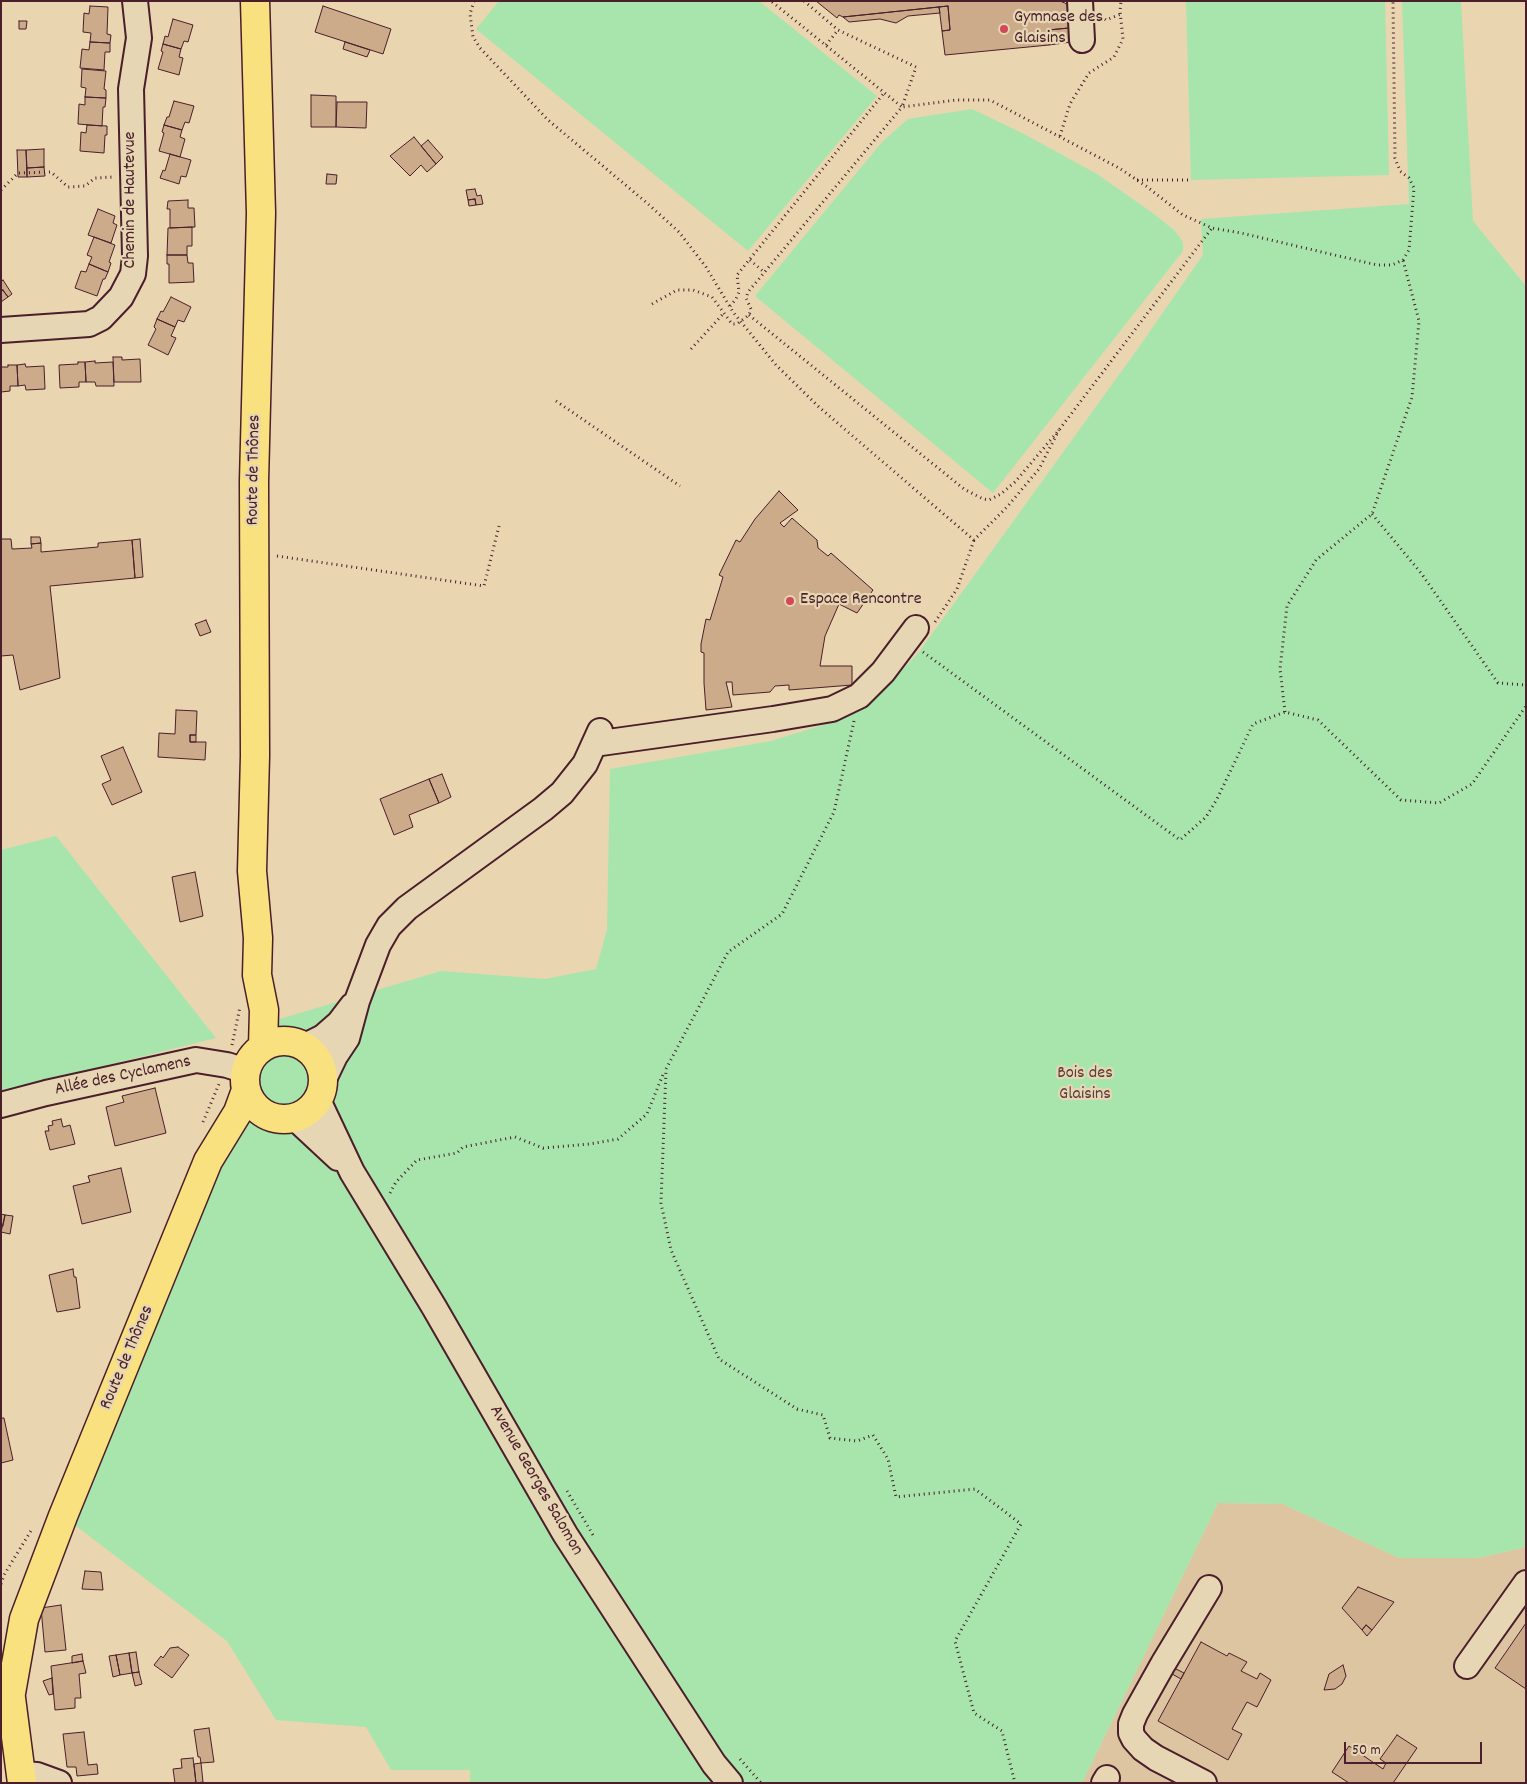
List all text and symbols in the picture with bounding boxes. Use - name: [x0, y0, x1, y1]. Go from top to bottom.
- place label: Gymnase des Glaisins: [1014, 8, 1103, 50]
- marker: Gymnase des Glaisins: [998, 23, 1010, 35]
- street label: Chemin de Hautevue: [121, 132, 143, 268]
- street label: Route de Thônes: [243, 414, 267, 526]
- place label: Espace Rencontre: [800, 590, 922, 612]
- marker: Espace Rencontre: [784, 595, 796, 607]
- street label: Allée des Cyclamens: [53, 1052, 193, 1102]
- park label: Bois des Glaisins: [1057, 1064, 1113, 1106]
- street label: Route de Thônes: [96, 1303, 160, 1413]
- street label: Avenue Georges Salomon: [483, 1402, 587, 1560]
- scale bar: [1347, 1732, 1484, 1764]
- text: 50 m: [1352, 1740, 1381, 1762]

